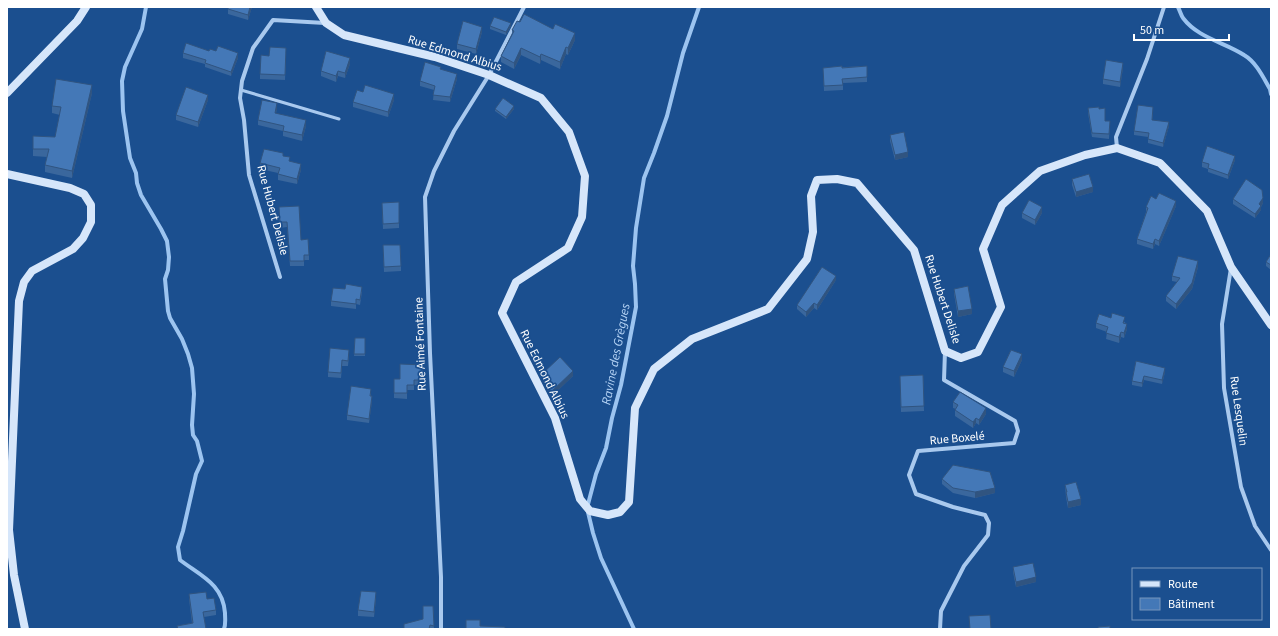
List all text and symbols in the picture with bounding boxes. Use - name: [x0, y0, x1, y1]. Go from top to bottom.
- scale bar: [1134, 16, 1229, 42]
- text: 50 m: [1140, 22, 1164, 39]
- street label: Rue Edmond Albius: [406, 31, 504, 76]
- street label: Rue Hubert Delisle: [252, 163, 293, 257]
- street label: Rue Hubert Delisle: [920, 252, 965, 346]
- street label: Rue Aimé Fontaine: [410, 297, 431, 391]
- water label: Ravine des Grègues: [597, 302, 635, 406]
- street label: Rue Edmond Albius: [516, 327, 574, 422]
- street label: Rue Lesquelin: [1225, 375, 1252, 447]
- street label: Rue Boxelé: [929, 428, 985, 449]
- legend: [1132, 568, 1262, 620]
- text: Route: [1168, 576, 1198, 593]
- text: Bâtiment: [1168, 596, 1214, 613]

